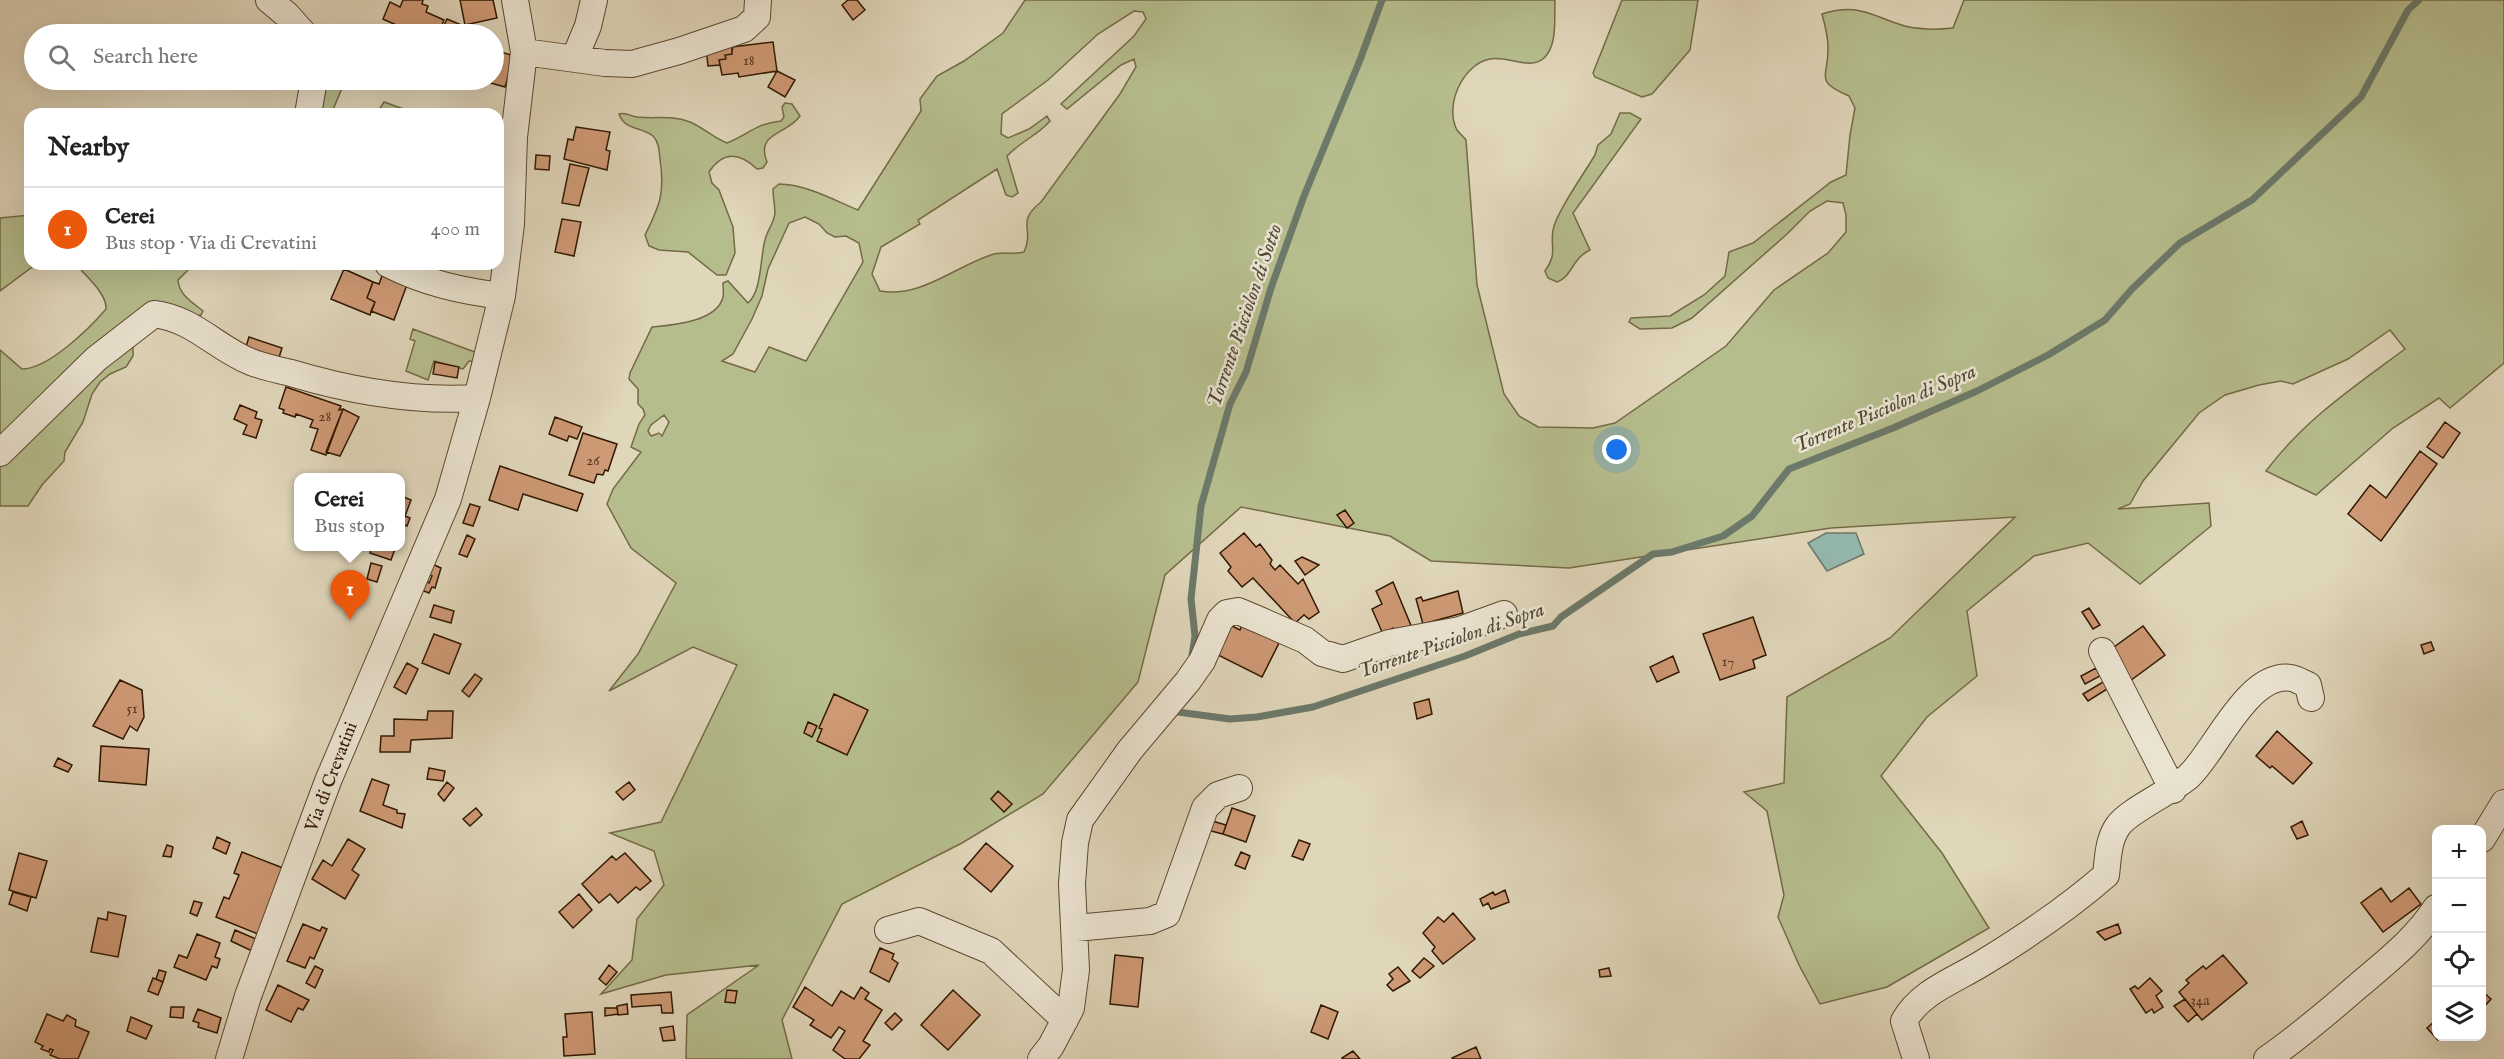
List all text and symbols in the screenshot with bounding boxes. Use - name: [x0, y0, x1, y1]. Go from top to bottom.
- search box: [24, 24, 504, 90]
- icon: search: [45, 41, 78, 74]
- text: Search here: [93, 43, 198, 71]
- house number: 18: [743, 51, 755, 70]
- text: Nearby: [48, 131, 129, 164]
- text: Cerei: [105, 203, 155, 231]
- text: 1: [64, 217, 71, 242]
- text: 400 m: [431, 217, 480, 242]
- water label: Torrente Pisciolon di Sotto: [1202, 221, 1288, 411]
- text: Bus stop · Via di Crevatini: [105, 231, 317, 256]
- water label: Torrente Pisciolon di Sopra: [1790, 359, 1980, 459]
- house number: 28: [319, 407, 332, 426]
- your location: [1602, 435, 1631, 464]
- house number: 26: [586, 451, 600, 470]
- popup: [294, 473, 405, 551]
- text: Cerei: [314, 486, 364, 514]
- text: Bus stop: [314, 514, 385, 539]
- pin: 1: [330, 570, 370, 620]
- water label: Torrente Pisciolon di Sopra: [1354, 597, 1548, 685]
- house number: 17: [1722, 652, 1734, 671]
- house number: 51: [126, 699, 138, 718]
- street label: Via di Crevatini: [300, 719, 363, 836]
- map controls: [2432, 825, 2486, 1041]
- button: +: [2432, 825, 2486, 879]
- button: −: [2432, 879, 2486, 933]
- button: locate: [2432, 933, 2486, 987]
- button: layers: [2432, 987, 2486, 1041]
- house number: 34a: [2190, 991, 2210, 1010]

